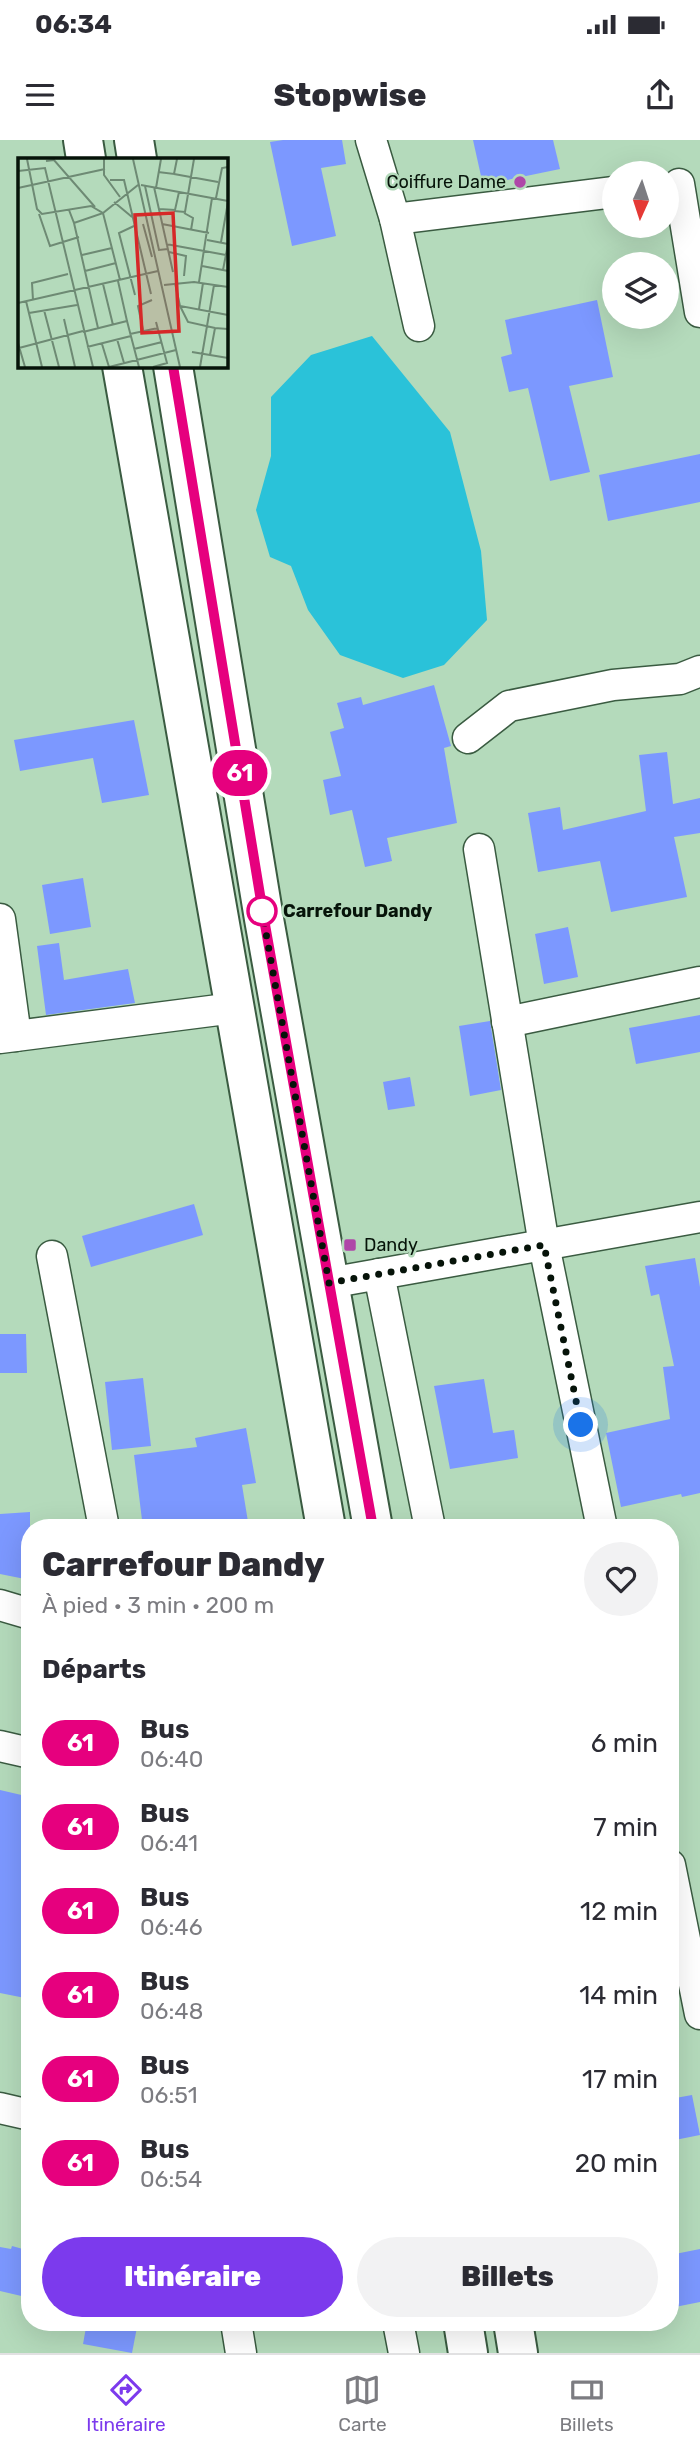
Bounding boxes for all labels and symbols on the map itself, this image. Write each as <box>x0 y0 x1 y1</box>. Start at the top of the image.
inset map <box>18 158 228 368</box>
north arrow <box>602 161 679 238</box>
place label: Coiffure Dame <box>386 171 506 193</box>
marker: Coiffure Dame <box>512 174 528 190</box>
line badge: 61 <box>208 750 272 796</box>
marker: Carrefour Dandy <box>247 896 277 926</box>
place label: Carrefour Dandy <box>283 900 433 922</box>
place label: Dandy <box>364 1234 418 1256</box>
marker: Dandy <box>342 1237 358 1253</box>
your location <box>563 1407 598 1442</box>

